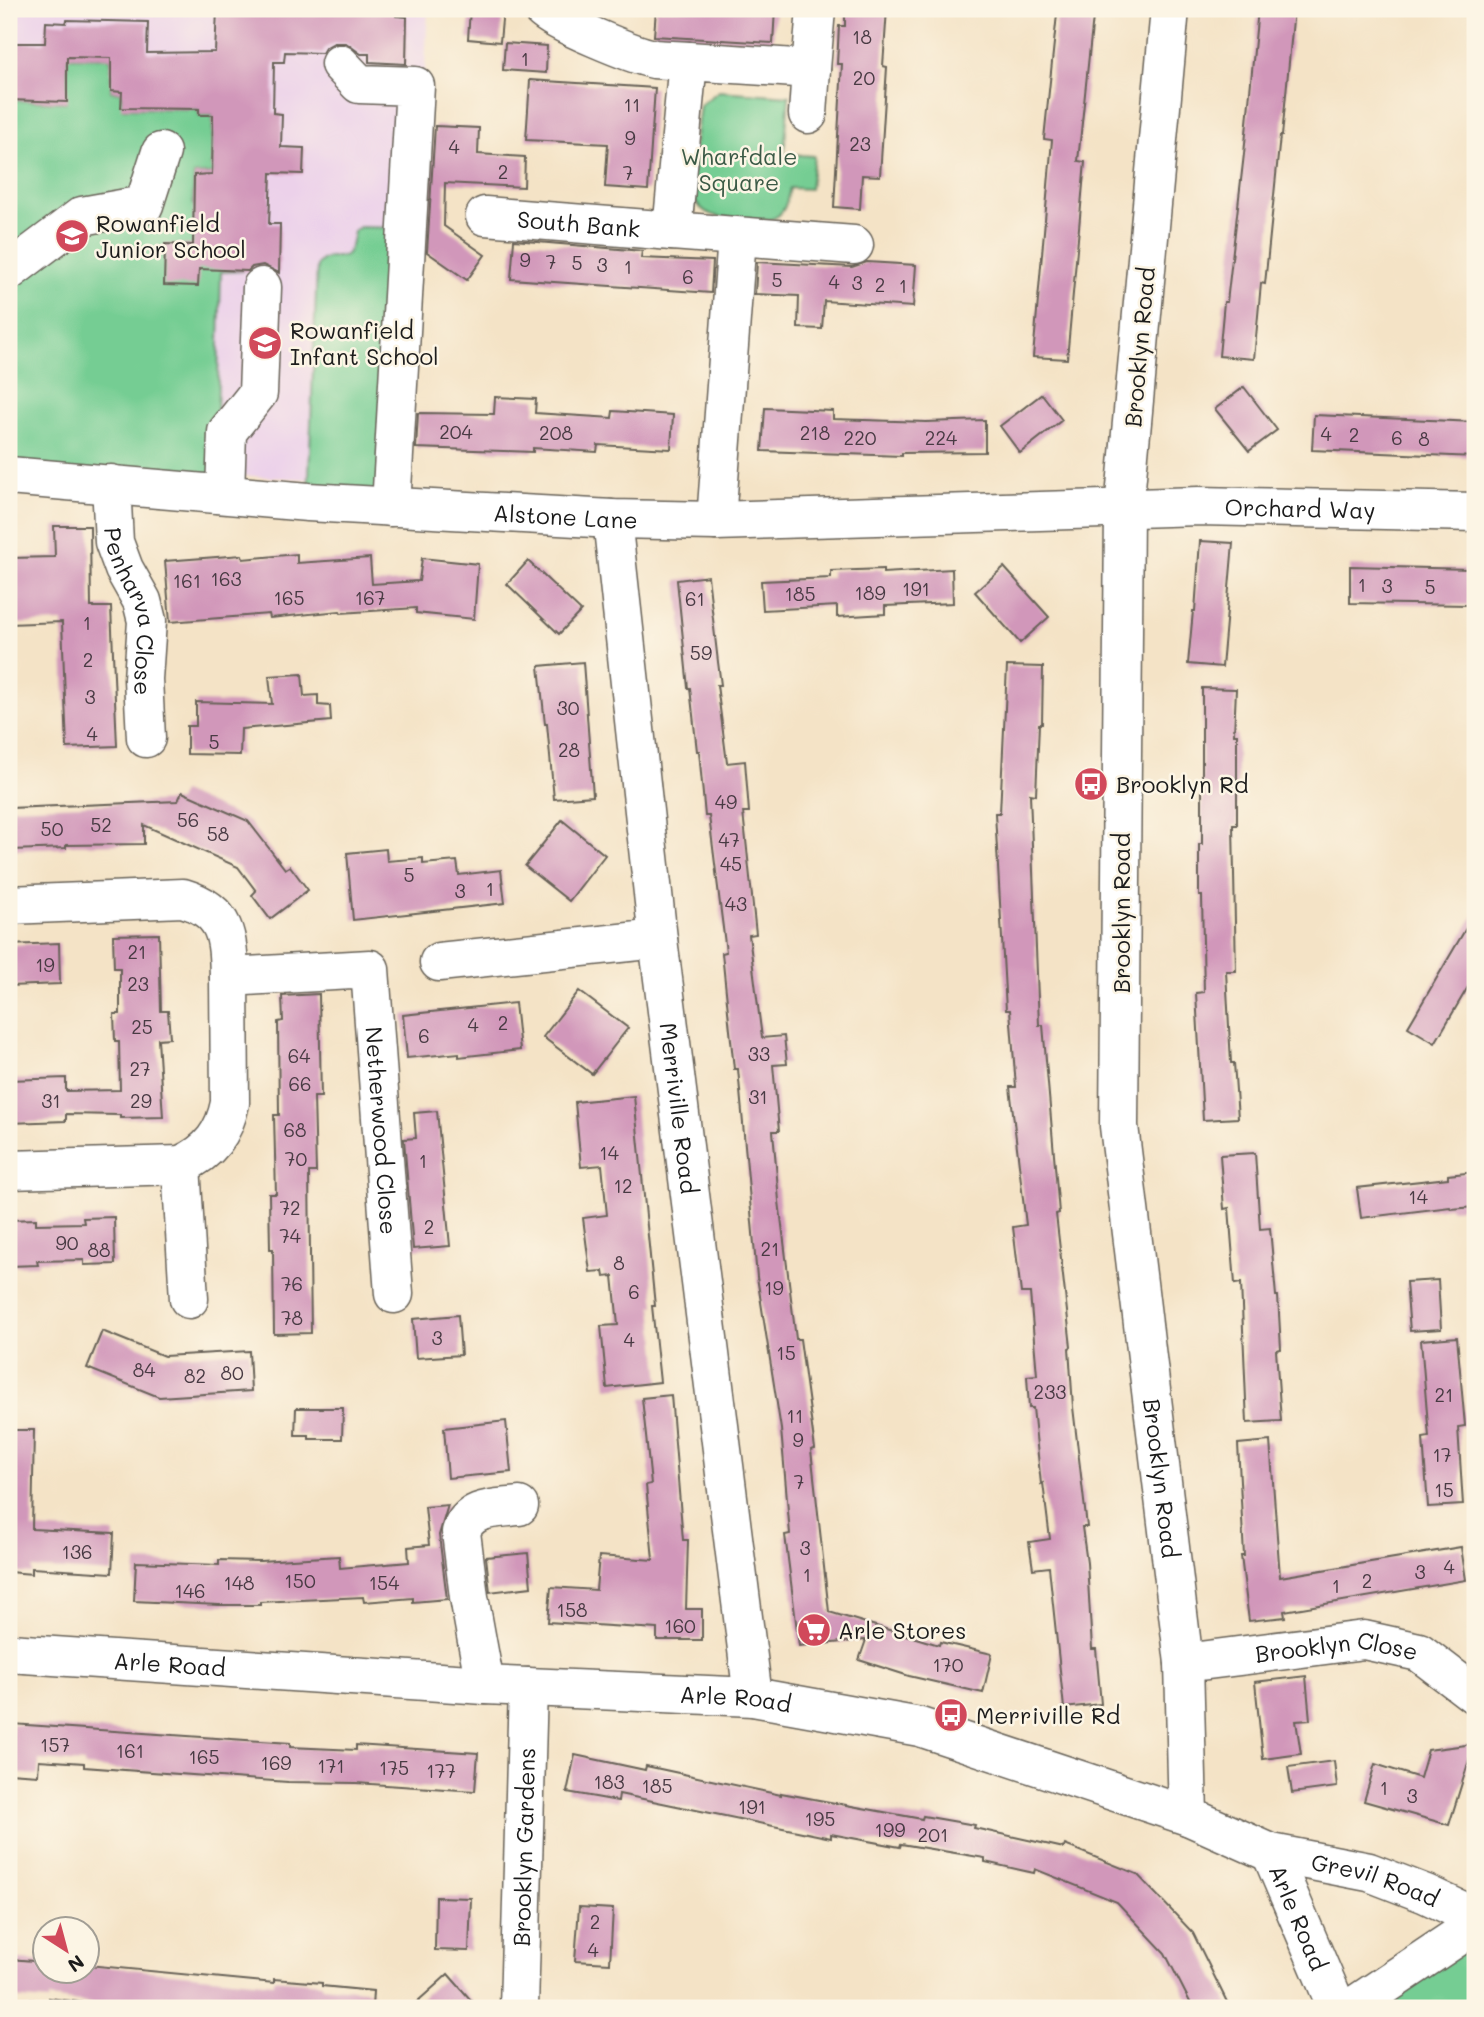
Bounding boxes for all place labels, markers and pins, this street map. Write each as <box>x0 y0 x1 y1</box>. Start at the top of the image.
place label: Rowanfield Junior School <box>96 208 246 264</box>
school or university icon: Rowanfield Junior School <box>53 217 91 255</box>
place label: Rowanfield Infant School <box>290 315 439 371</box>
school or university icon: Rowanfield Infant School <box>246 324 284 362</box>
bus stop icon: Brooklyn Rd <box>1072 765 1110 803</box>
place label: Brooklyn Rd <box>1116 769 1249 799</box>
supermarket icon: Arle Stores <box>795 1611 833 1649</box>
place label: Arle Stores <box>838 1615 967 1645</box>
bus stop icon: Merriville Rd <box>932 1696 970 1734</box>
place label: Merriville Rd <box>976 1700 1120 1730</box>

